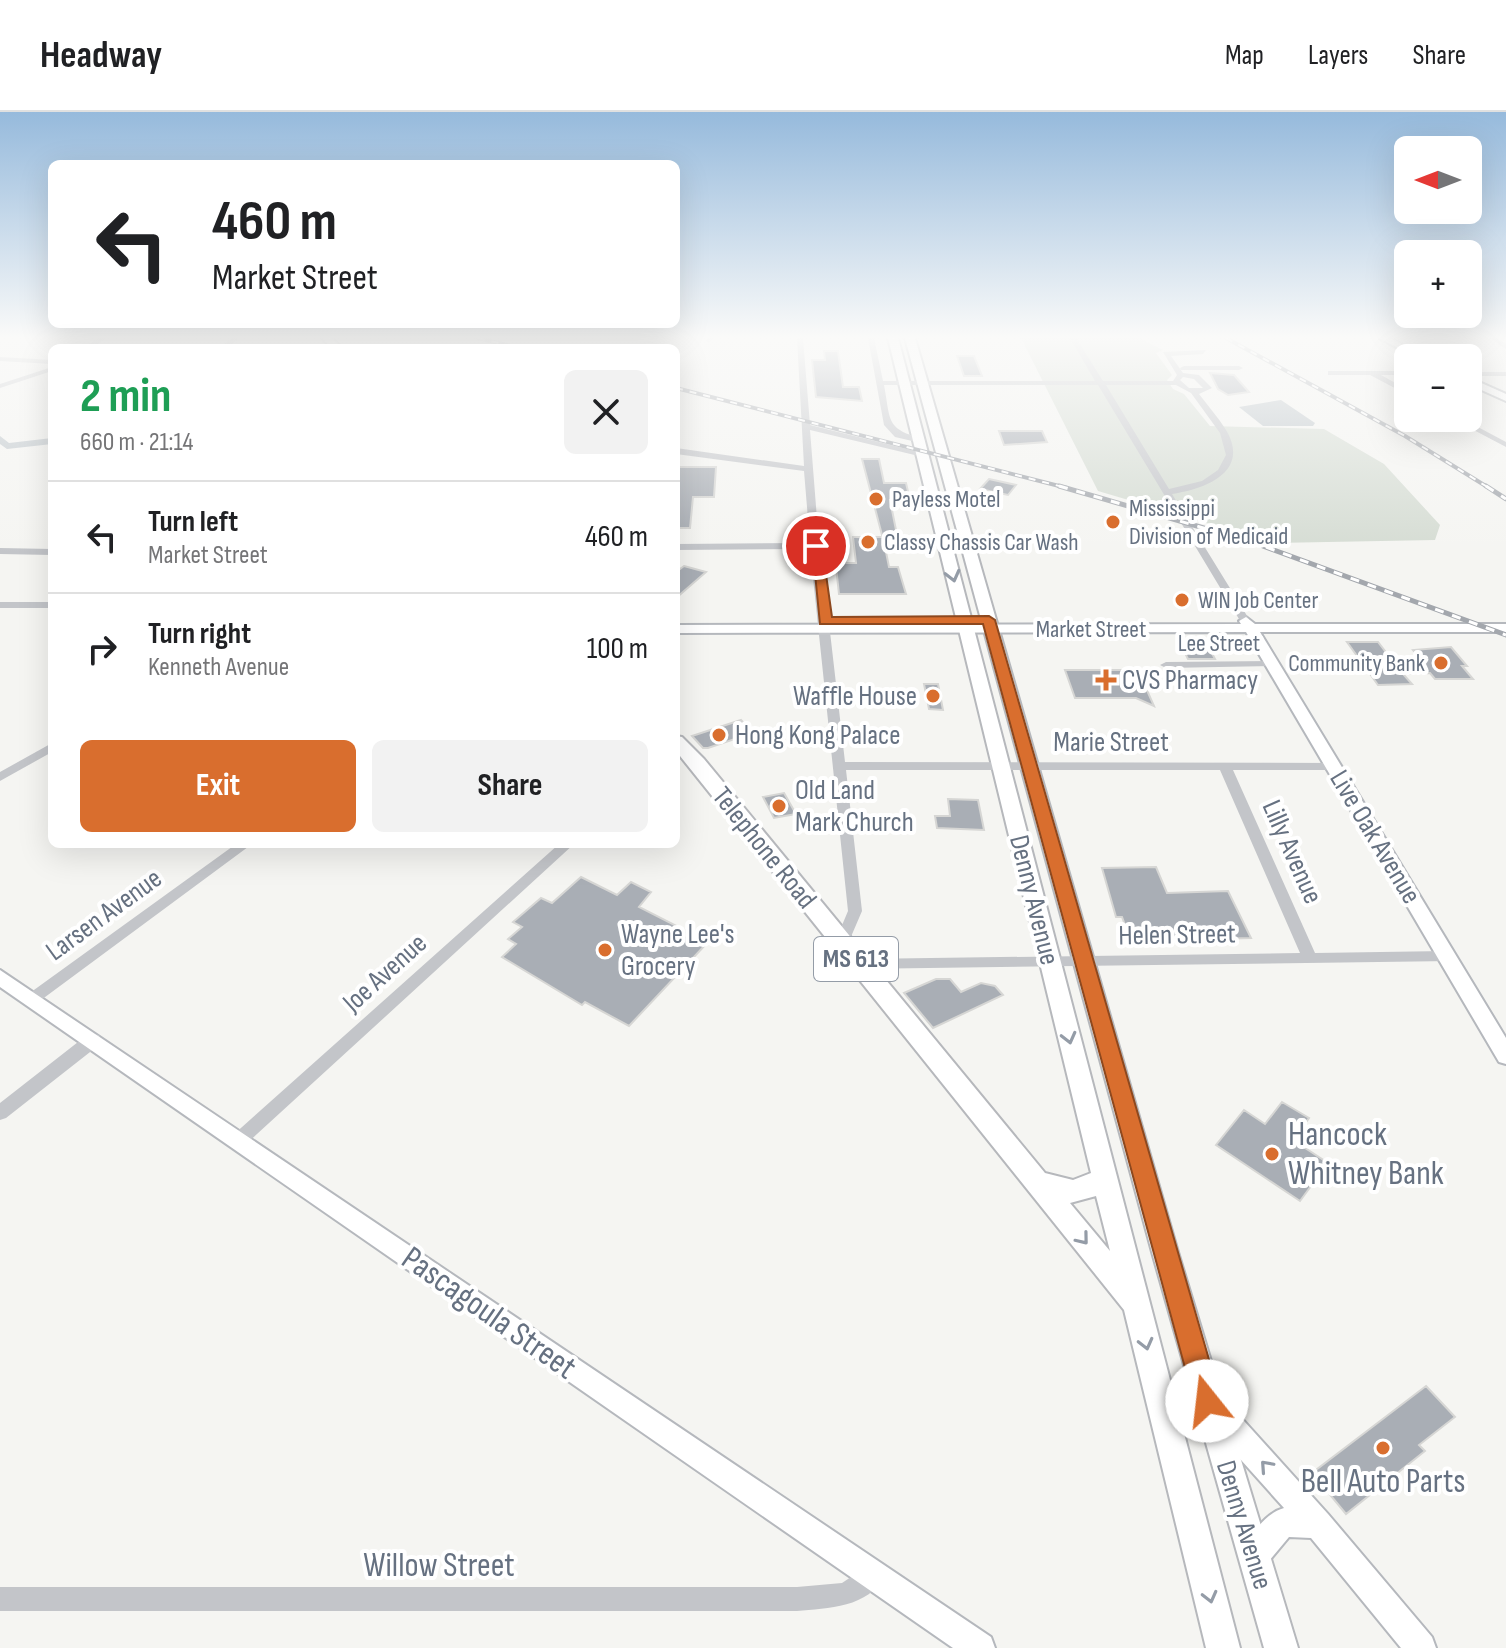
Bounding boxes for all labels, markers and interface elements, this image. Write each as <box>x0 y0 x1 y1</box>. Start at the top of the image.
text: Headway <box>40 33 162 78</box>
text: Map <box>1225 39 1264 72</box>
text: Layers <box>1308 39 1368 72</box>
text: Share <box>1412 39 1466 72</box>
north arrow <box>1394 136 1482 224</box>
map controls <box>1394 136 1482 432</box>
text: 460 m <box>212 189 337 256</box>
icon: left <box>80 192 184 296</box>
button: + <box>1394 240 1482 328</box>
text: Market Street <box>212 257 378 300</box>
button: − <box>1394 344 1482 432</box>
text: 2 min <box>80 368 171 425</box>
button: close <box>564 370 648 454</box>
text: 660 m · 21:14 <box>80 427 193 458</box>
place label: Payless Motel <box>892 485 1001 514</box>
marker: Payless Motel <box>867 490 885 508</box>
place label: Mississippi Division of Medicaid <box>1129 494 1288 551</box>
text: Turn left <box>148 504 238 540</box>
pin <box>782 512 850 580</box>
marker: Mississippi Division of Medicaid <box>1104 513 1122 531</box>
icon: left <box>80 515 124 559</box>
text: 460 m <box>585 519 648 555</box>
icon: arrive <box>794 524 838 568</box>
place label: Classy Chassis Car Wash <box>884 528 1079 557</box>
marker: Classy Chassis Car Wash <box>859 533 877 551</box>
text: Market Street <box>148 540 268 571</box>
one-way arrow <box>944 569 961 583</box>
place label: WIN Job Center <box>1198 586 1318 615</box>
marker: WIN Job Center <box>1173 591 1191 609</box>
street label: Market Street <box>1036 615 1146 644</box>
text: Turn right <box>148 616 251 652</box>
icon: right <box>80 627 124 671</box>
street label: Lee Street <box>1178 629 1260 658</box>
text: 100 m <box>587 631 648 667</box>
place label: Community Bank <box>1288 649 1425 678</box>
text: Kenneth Avenue <box>148 652 289 683</box>
marker: Community Bank <box>1432 654 1450 672</box>
place label: CVS Pharmacy <box>1122 664 1258 697</box>
marker: CVS Pharmacy <box>1097 671 1115 689</box>
place label: Waffle House <box>793 680 917 713</box>
marker: Waffle House <box>924 687 942 705</box>
place label: Hong Kong Palace <box>735 719 900 752</box>
marker: Hong Kong Palace <box>710 726 728 744</box>
street label: Marie Street <box>1053 726 1169 759</box>
button: Exit <box>80 740 356 832</box>
button: Share <box>372 740 648 832</box>
street label: Live Oak Avenue <box>1322 764 1428 910</box>
place label: Old Land Mark Church <box>795 774 914 839</box>
street label: Telephone Road <box>705 781 823 915</box>
street label: Lilly Avenue <box>1255 795 1329 909</box>
marker: Old Land Mark Church <box>770 797 788 815</box>
street label: Denny Avenue <box>1002 832 1066 968</box>
street label: Larsen Avenue <box>40 862 168 968</box>
street label: Helen Street <box>1118 917 1236 953</box>
place label: Wayne Lee's Grocery <box>621 918 735 983</box>
street label: Joe Avenue <box>335 927 434 1020</box>
road number: MS 613 <box>814 937 898 981</box>
marker: Wayne Lee's Grocery <box>596 941 614 959</box>
one-way arrow <box>1060 1031 1077 1044</box>
place label: Hancock Whitney Bank <box>1288 1114 1444 1194</box>
marker: Hancock Whitney Bank <box>1263 1145 1281 1163</box>
one-way arrow <box>1073 1230 1088 1244</box>
street label: Pascagoula Street <box>394 1238 584 1388</box>
one-way arrow <box>1137 1337 1154 1351</box>
position arrow <box>1165 1359 1249 1443</box>
marker: Bell Auto Parts <box>1374 1439 1392 1457</box>
street label: Denny Avenue <box>1209 1457 1279 1593</box>
one-way arrow <box>1261 1461 1276 1476</box>
place label: Bell Auto Parts <box>1301 1461 1465 1502</box>
street label: Willow Street <box>363 1545 515 1586</box>
one-way arrow <box>1200 1589 1217 1603</box>

